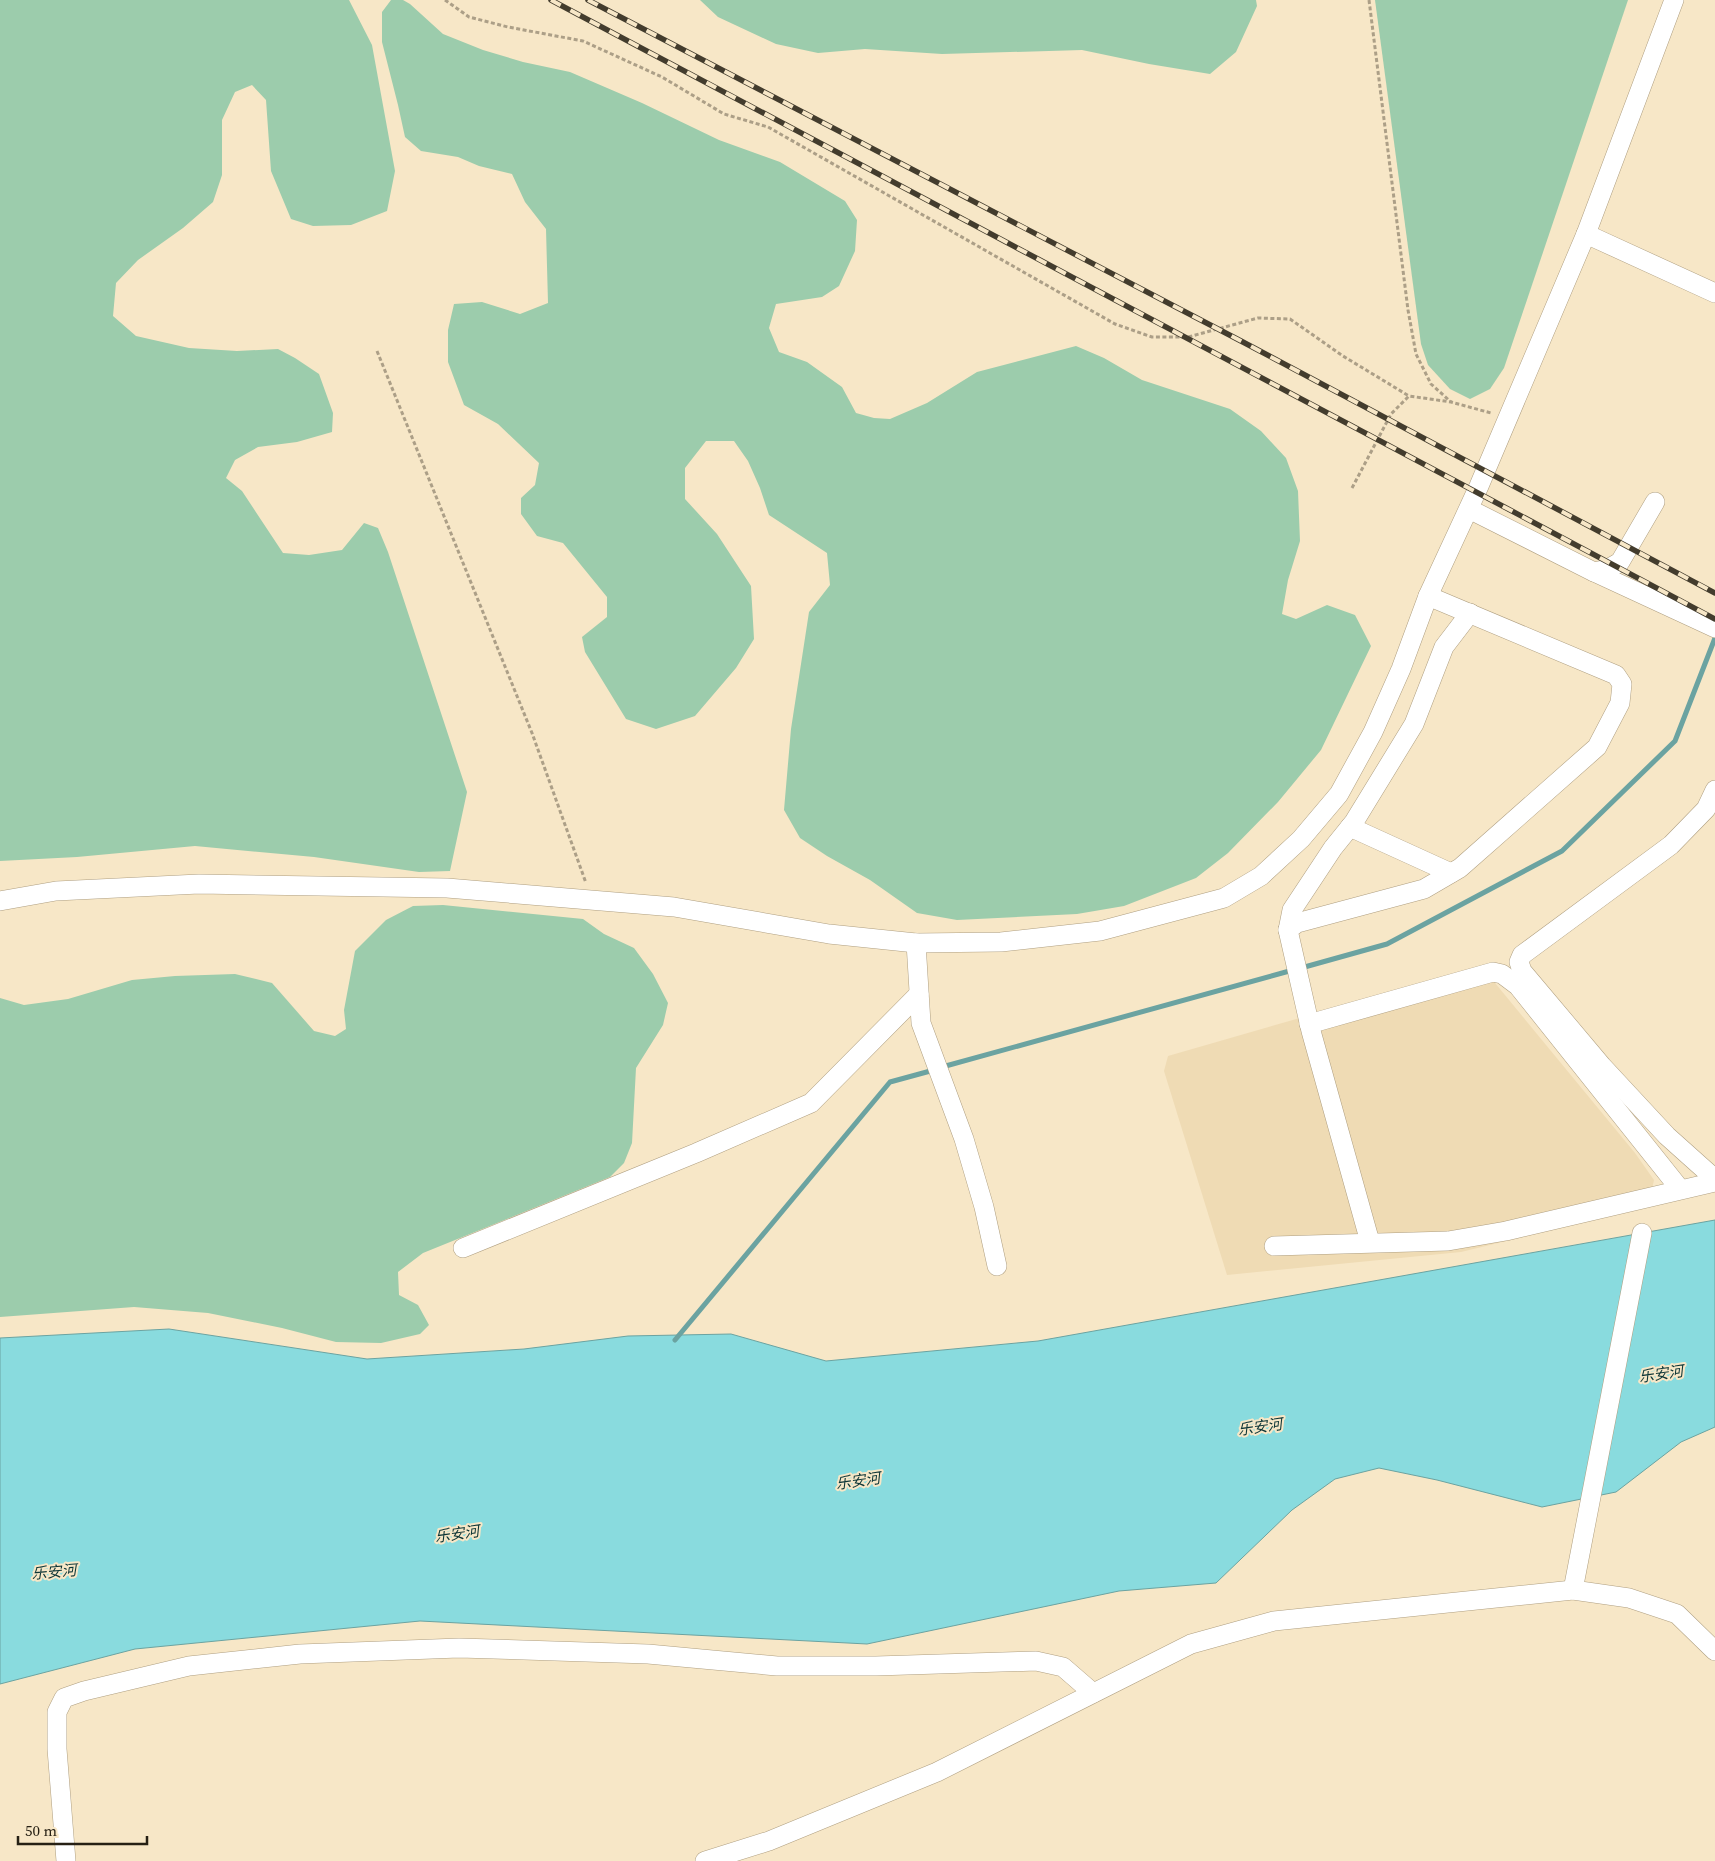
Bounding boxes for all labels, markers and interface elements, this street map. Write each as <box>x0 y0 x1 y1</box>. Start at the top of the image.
water label: 乐安河 <box>1637 1360 1688 1387</box>
water label: 乐安河 <box>1236 1413 1287 1440</box>
water label: 乐安河 <box>834 1467 885 1494</box>
water label: 乐安河 <box>433 1520 484 1547</box>
water label: 乐安河 <box>31 1559 80 1584</box>
scale bar <box>18 1814 146 1846</box>
text: 50 m <box>25 1820 57 1841</box>

